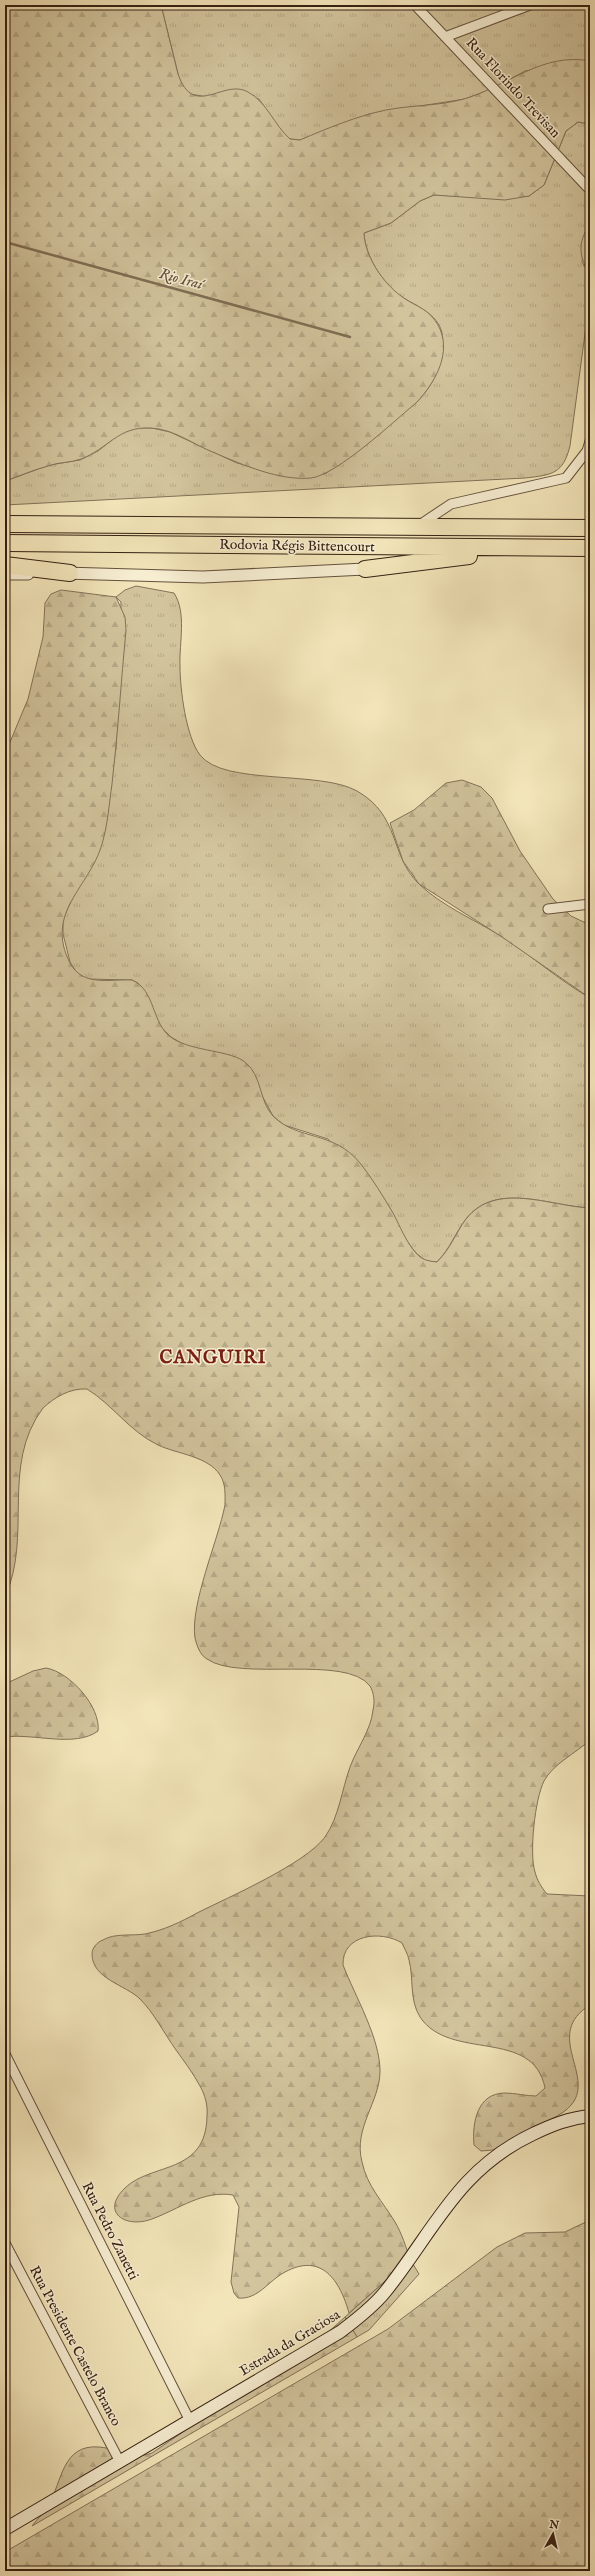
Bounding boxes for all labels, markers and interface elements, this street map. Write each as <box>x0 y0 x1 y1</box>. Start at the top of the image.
street label: Rua Florindo Trevisan <box>462 34 564 142</box>
water label: Rio Iraí <box>157 264 207 295</box>
street label: Rodovia Régis Bittencourt <box>219 536 375 556</box>
district label: CANGUIRI <box>160 1347 266 1370</box>
street label: Rua Pedro Zanetti <box>78 2179 143 2283</box>
street label: Rua Presidente Castelo Branco <box>25 2263 125 2430</box>
street label: Estrada da Graciosa <box>236 2305 344 2380</box>
north arrow <box>533 2514 573 2554</box>
text: N <box>548 2517 560 2533</box>

